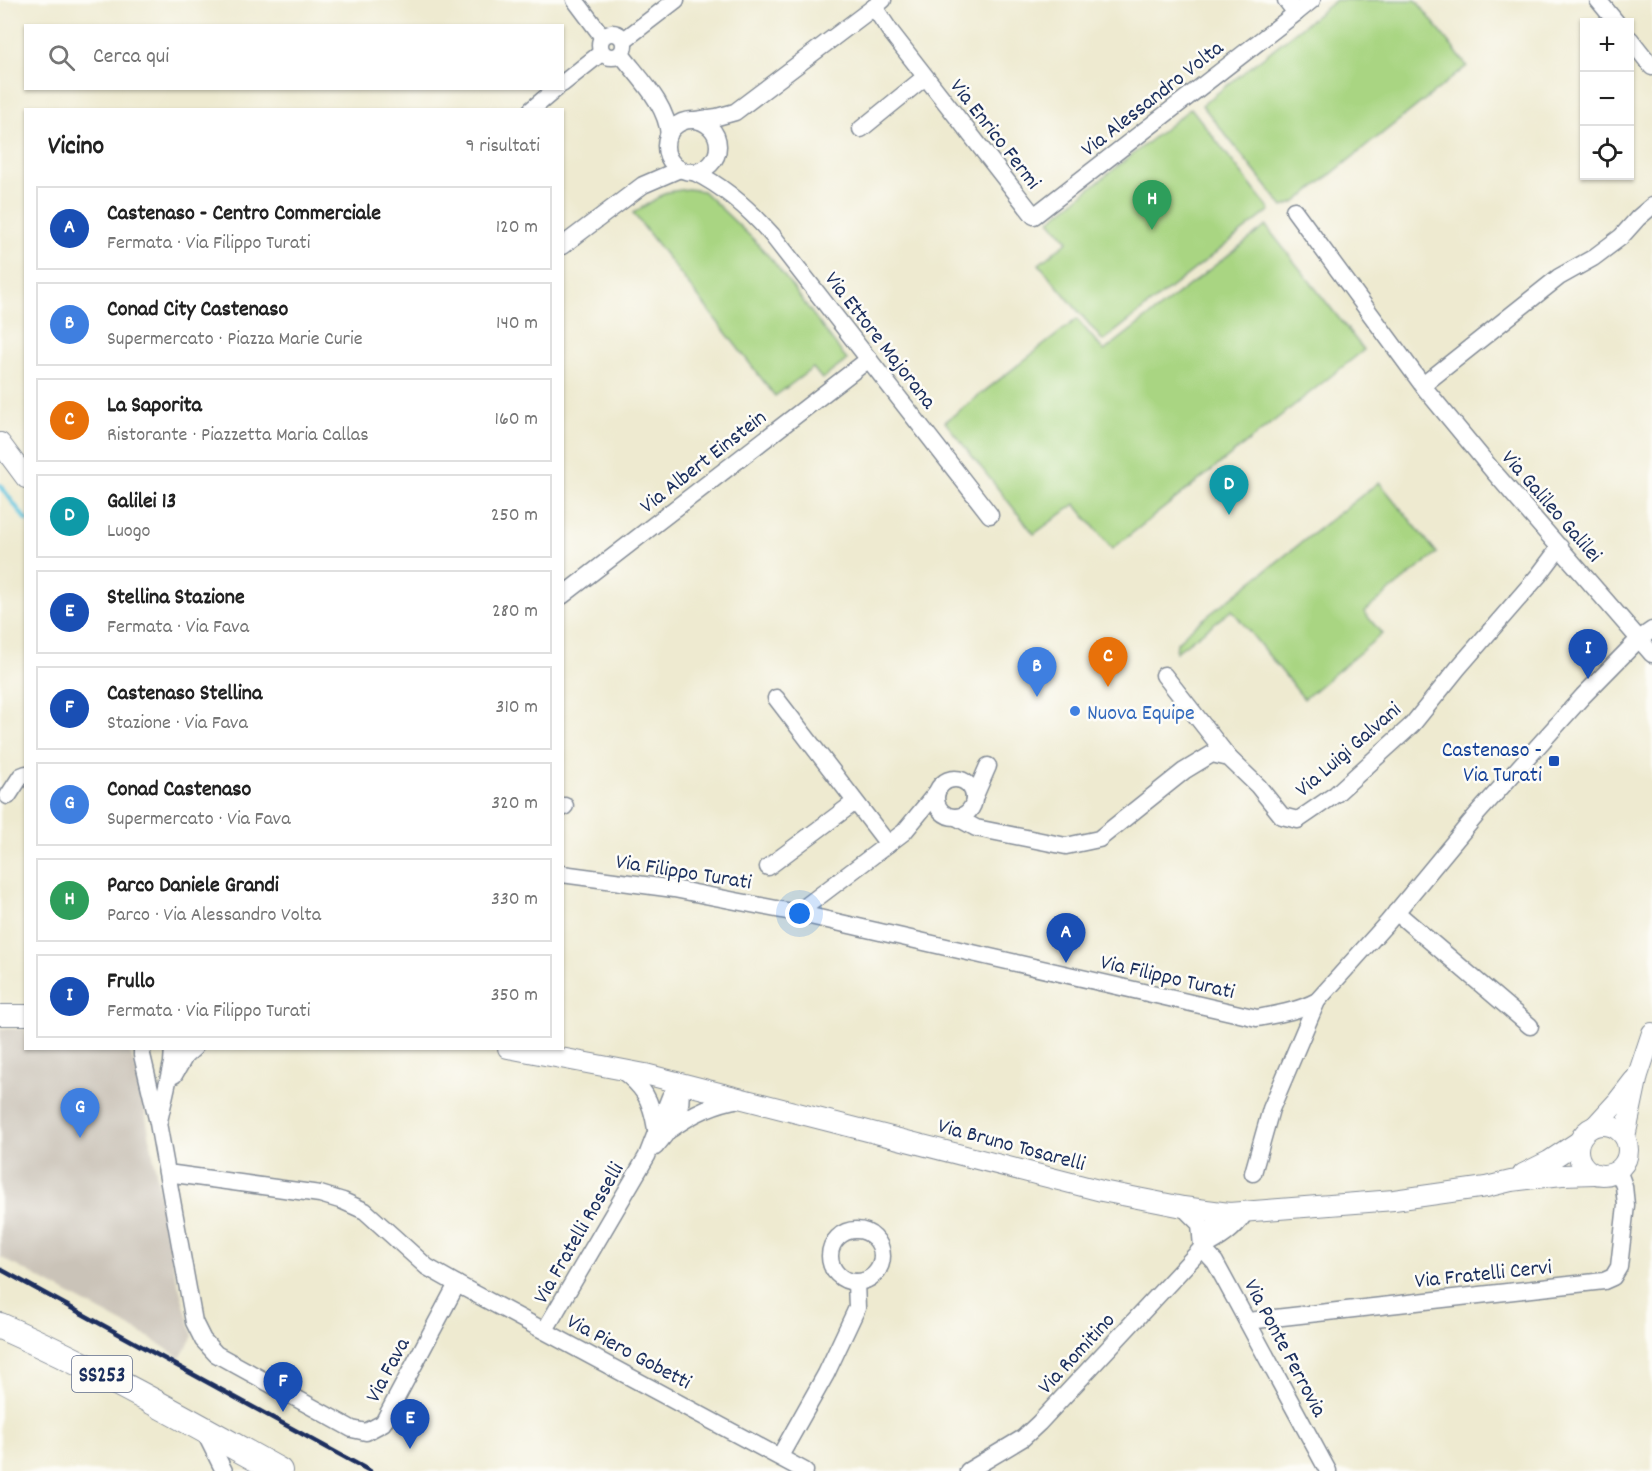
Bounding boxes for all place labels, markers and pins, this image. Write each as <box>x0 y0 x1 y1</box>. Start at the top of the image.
pin: H <box>1132 180 1172 230</box>
pin: D <box>1210 466 1248 515</box>
pin: I <box>1568 630 1608 679</box>
pin: C <box>1088 638 1128 687</box>
pin: B <box>1018 648 1056 697</box>
place label: Nuova Equipe <box>1087 699 1195 730</box>
marker: Nuova Equipe <box>1068 704 1082 718</box>
place label: Castenaso - Via Turati <box>1442 736 1542 792</box>
marker: Castenaso - Via Turati <box>1547 754 1561 768</box>
pin: A <box>1046 914 1086 963</box>
pin: G <box>60 1088 100 1138</box>
pin: F <box>264 1362 302 1412</box>
pin: E <box>390 1400 430 1449</box>

